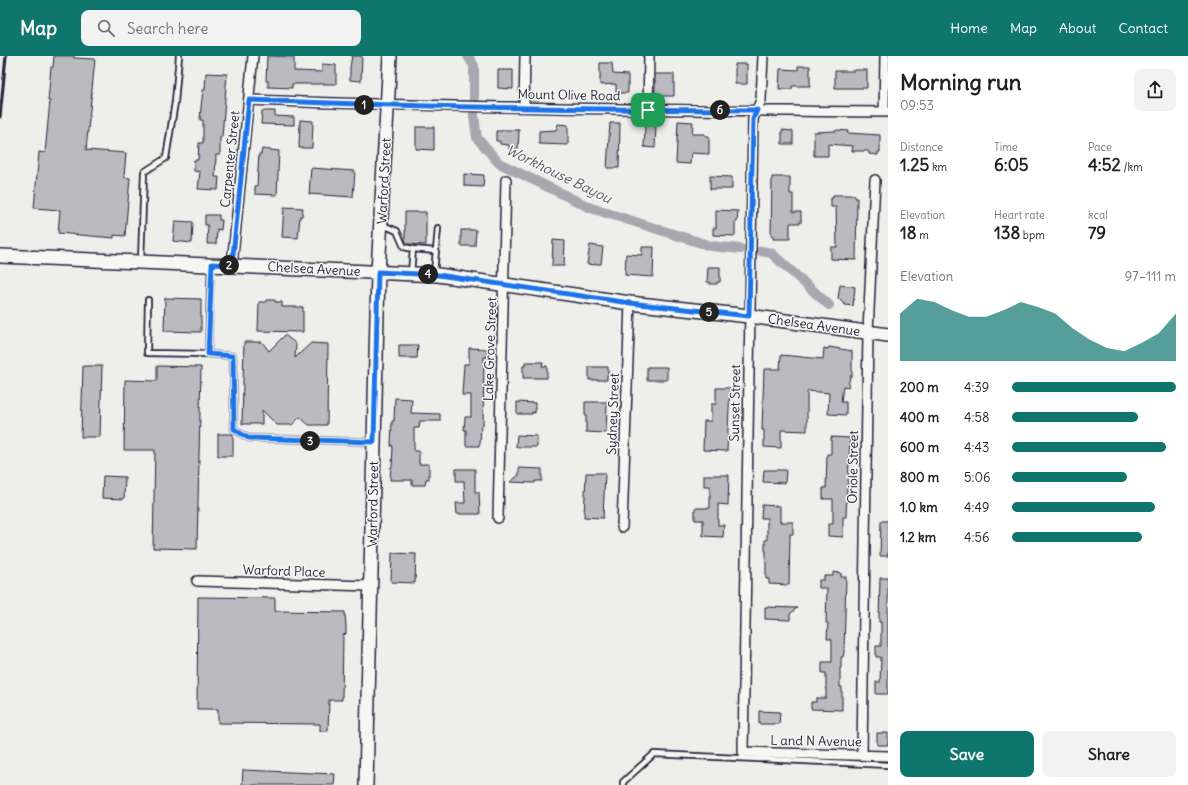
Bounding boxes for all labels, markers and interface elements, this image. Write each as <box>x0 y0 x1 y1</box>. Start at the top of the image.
search box <box>81 10 361 46</box>
text: Map <box>20 16 57 40</box>
icon: search <box>95 17 117 39</box>
text: Search here <box>127 19 208 38</box>
text: Home <box>950 19 988 37</box>
text: Map <box>1010 19 1037 37</box>
text: About <box>1059 19 1097 37</box>
text: Contact <box>1119 19 1168 37</box>
text: Morning run <box>900 68 1022 96</box>
button: share <box>1134 69 1176 111</box>
street label: Mount Olive Road <box>517 86 621 104</box>
pin <box>631 93 665 127</box>
pin: 1 <box>354 95 374 115</box>
text: 09:53 <box>900 97 934 114</box>
text: 1 <box>362 98 366 112</box>
icon: arrive <box>637 99 659 121</box>
pin: 6 <box>710 100 730 120</box>
text: 6 <box>717 103 723 117</box>
street label: Carpenter Street <box>216 109 244 208</box>
street label: Warford Street <box>373 137 395 224</box>
text: Distance <box>900 140 943 154</box>
text: Time <box>994 140 1018 154</box>
text: Pace <box>1088 140 1112 154</box>
water label: Workhouse Bayou <box>503 141 616 208</box>
text: 1.25 <box>900 154 929 176</box>
text: 6:05 <box>994 154 1029 176</box>
text: 4:52 <box>1088 154 1121 176</box>
text: km <box>929 160 947 174</box>
text: /km <box>1121 160 1143 174</box>
text: Elevation <box>900 208 945 222</box>
text: Heart rate <box>994 208 1045 222</box>
text: kcal <box>1088 208 1108 222</box>
text: 18 <box>900 222 917 244</box>
text: 138 <box>994 222 1020 244</box>
text: 79 <box>1088 222 1106 244</box>
text: m <box>917 228 929 242</box>
text: bpm <box>1020 228 1045 242</box>
pin: 2 <box>219 255 239 275</box>
text: 2 <box>226 258 232 272</box>
street label: Chelsea Avenue <box>267 258 361 280</box>
pin: 4 <box>418 264 438 284</box>
text: 4 <box>425 267 431 281</box>
text: Elevation <box>900 268 953 285</box>
text: 97–111 m <box>1125 268 1176 285</box>
street label: Lake Grove Street <box>480 296 500 401</box>
pin: 5 <box>699 302 719 322</box>
text: 5 <box>706 305 712 319</box>
street label: Chelsea Avenue <box>767 310 861 340</box>
street label: Sunset Street <box>726 364 744 442</box>
street label: Sydney Street <box>603 372 623 455</box>
text: 200 m <box>900 379 939 396</box>
text: 4:39 <box>964 379 989 396</box>
text: 400 m <box>900 409 939 426</box>
text: 4:58 <box>964 409 989 426</box>
street label: Oriole Street <box>844 430 862 504</box>
pin: 3 <box>300 431 320 451</box>
text: 3 <box>307 434 313 448</box>
text: 600 m <box>900 439 939 456</box>
text: 4:43 <box>964 439 989 456</box>
street label: Warford Street <box>364 460 382 547</box>
text: 800 m <box>900 469 939 486</box>
text: 5:06 <box>964 469 990 486</box>
text: 1.0 km <box>900 499 938 516</box>
text: 4:49 <box>964 499 989 516</box>
text: 1.2 km <box>900 529 936 546</box>
text: 4:56 <box>964 529 989 546</box>
street label: Warford Place <box>242 561 326 581</box>
button: Save <box>900 731 1034 777</box>
button: Share <box>1042 731 1176 777</box>
street label: L and N Avenue <box>770 732 862 750</box>

